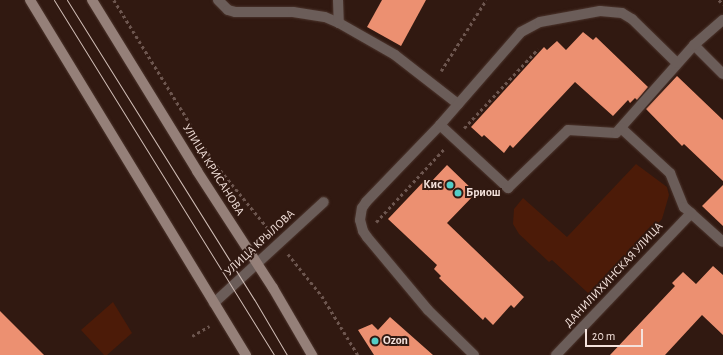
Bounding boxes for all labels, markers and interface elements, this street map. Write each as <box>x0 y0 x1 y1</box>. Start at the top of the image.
street label: УЛИЦА КРИСАНОВА <box>179 122 247 218</box>
place label: Кис <box>423 178 442 192</box>
marker: Кис <box>445 180 455 190</box>
place label: Бриош <box>466 186 501 200</box>
marker: Бриош <box>453 188 463 198</box>
street label: УЛИЦА КРЫЛОВА <box>222 207 298 279</box>
street label: ДАНИЛИХИНСКАЯ УЛИЦА <box>562 220 666 330</box>
scale bar <box>587 321 645 347</box>
text: 20 m <box>592 330 615 342</box>
place label: Ozon <box>383 334 408 348</box>
marker: Ozon <box>370 336 380 346</box>

